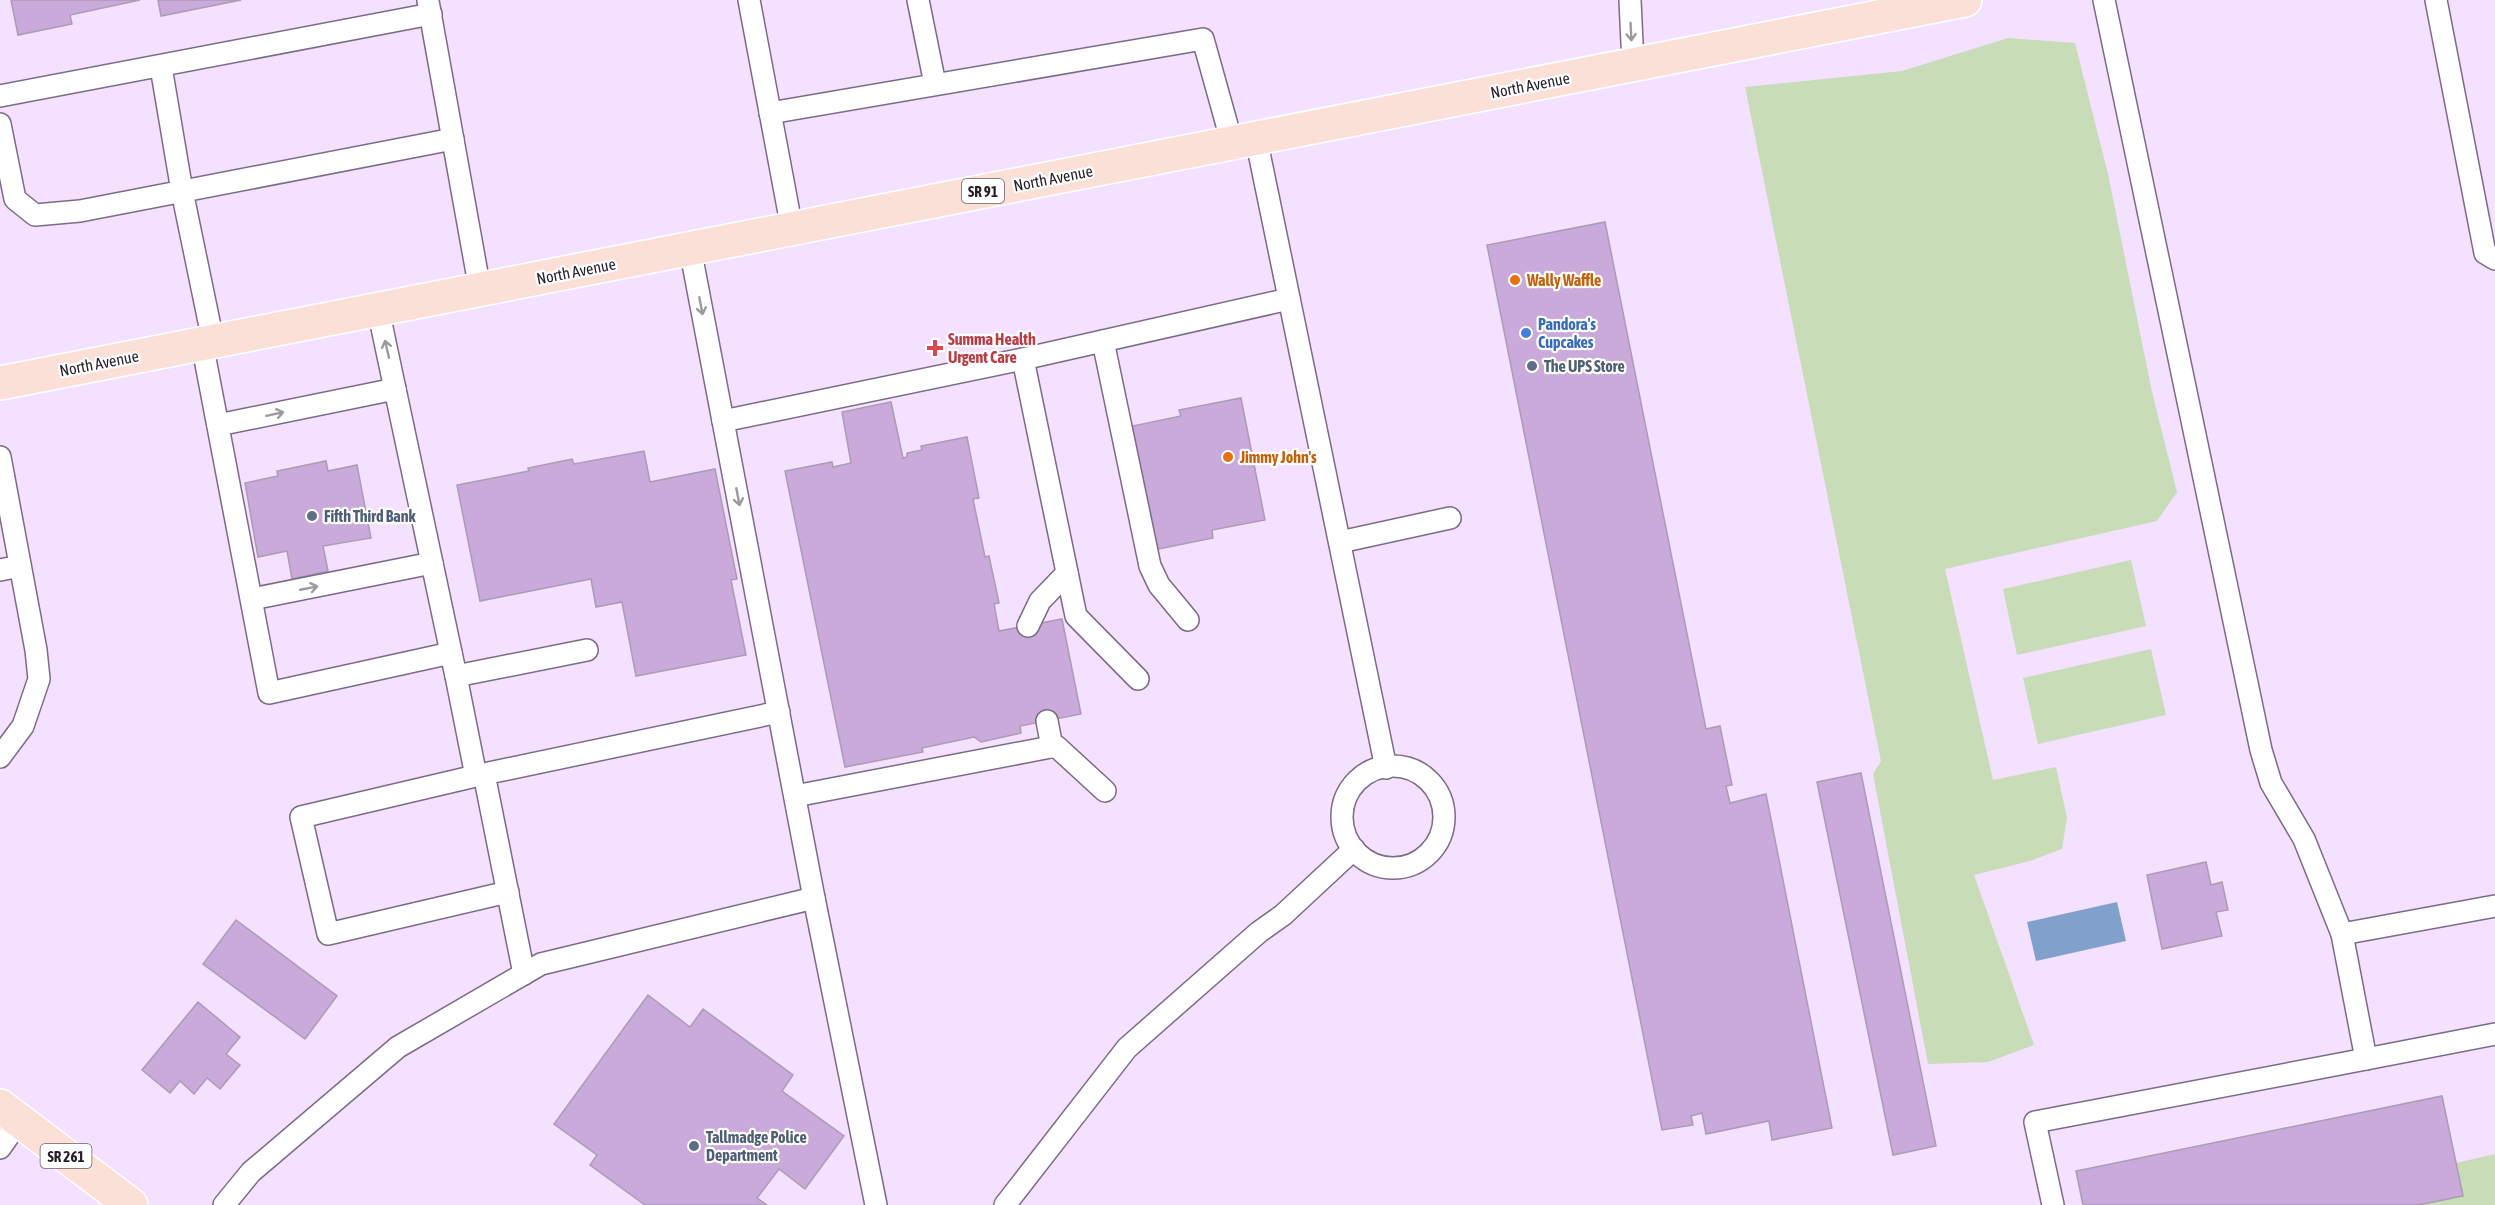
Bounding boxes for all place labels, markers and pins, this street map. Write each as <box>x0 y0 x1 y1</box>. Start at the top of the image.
place label: Wally Waffle <box>1526 271 1601 289</box>
marker: Wally Waffle <box>1508 273 1522 287</box>
place label: Pandora's Cupcakes <box>1538 315 1596 351</box>
marker: Pandora's Cupcakes <box>1519 326 1533 340</box>
place label: Summa Health Urgent Care <box>948 330 1036 366</box>
marker: Summa Health Urgent Care <box>926 339 944 357</box>
place label: The UPS Store <box>1544 357 1625 375</box>
marker: The UPS Store <box>1525 359 1539 373</box>
place label: Jimmy John's <box>1239 448 1317 466</box>
marker: Jimmy John's <box>1221 450 1235 464</box>
place label: Fifth Third Bank <box>324 507 417 525</box>
marker: Fifth Third Bank <box>305 509 319 523</box>
place label: Tallmadge Police Department <box>706 1128 807 1164</box>
marker: Tallmadge Police Department <box>687 1139 701 1153</box>

